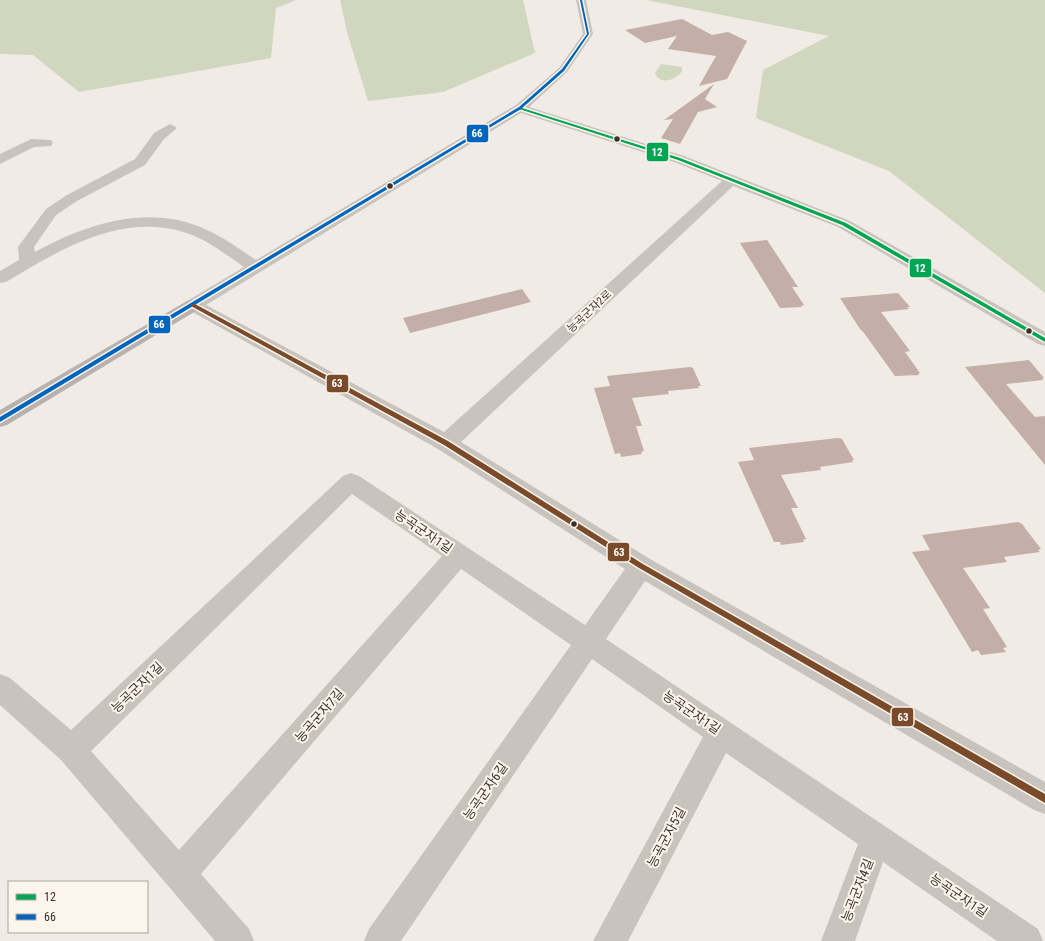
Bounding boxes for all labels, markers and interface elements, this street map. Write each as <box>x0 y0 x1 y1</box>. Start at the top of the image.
line badge: 66 <box>466 124 489 143</box>
text: 66 <box>471 127 483 140</box>
unlabelled marker <box>612 134 622 144</box>
line badge: 12 <box>646 142 669 162</box>
text: 12 <box>651 146 663 159</box>
unlabelled marker <box>385 181 395 191</box>
line badge: 12 <box>909 258 932 278</box>
text: 12 <box>914 262 926 275</box>
street label: 능곡군자2로 <box>564 288 614 335</box>
line badge: 66 <box>148 315 171 334</box>
text: 66 <box>153 318 165 331</box>
unlabelled marker <box>1024 326 1034 336</box>
line badge: 63 <box>326 374 349 393</box>
text: 63 <box>331 377 343 390</box>
street label: 능곡군자1길 <box>392 507 455 556</box>
unlabelled marker <box>569 519 579 529</box>
line badge: 63 <box>607 542 630 562</box>
text: 63 <box>613 546 625 559</box>
street label: 능곡군자1길 <box>108 659 166 716</box>
street label: 능곡군자7길 <box>292 685 347 745</box>
street label: 능곡군자1길 <box>660 688 723 737</box>
line badge: 63 <box>891 707 914 727</box>
text: 63 <box>897 711 909 724</box>
street label: 능곡군자6길 <box>460 760 511 823</box>
street label: 능곡군자5길 <box>644 804 689 870</box>
street label: 능곡군자4길 <box>839 857 876 924</box>
street label: 능곡군자1길 <box>927 871 990 920</box>
legend <box>8 881 148 933</box>
text: 12 <box>44 890 56 904</box>
text: 66 <box>44 910 56 924</box>

